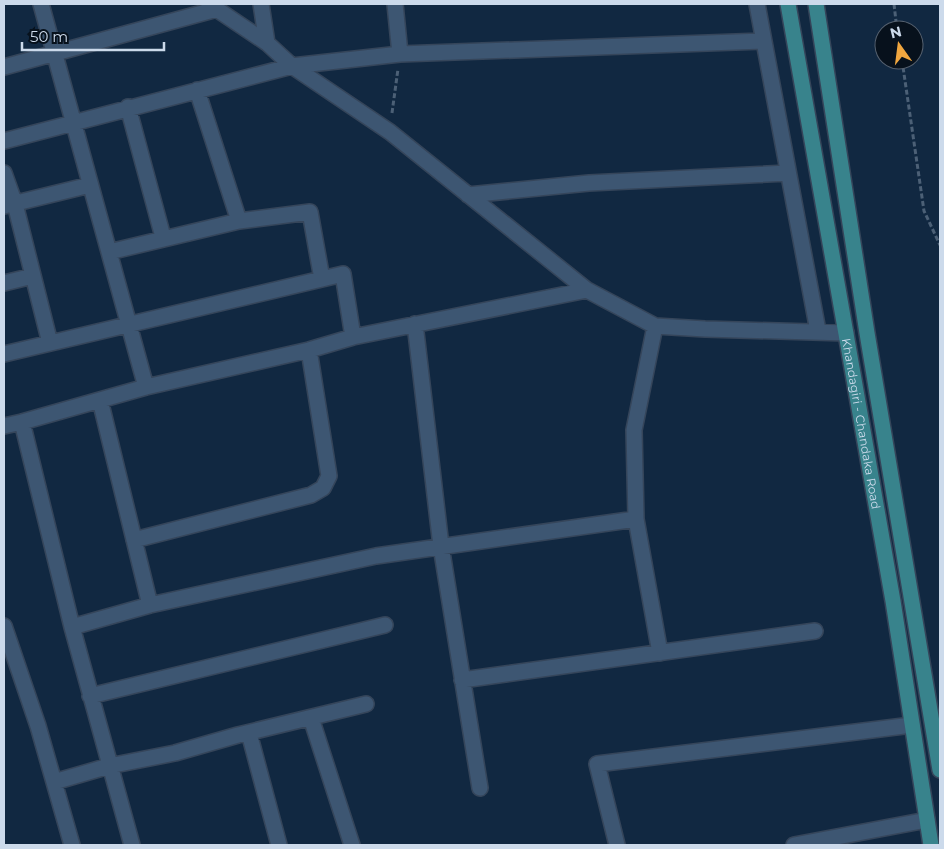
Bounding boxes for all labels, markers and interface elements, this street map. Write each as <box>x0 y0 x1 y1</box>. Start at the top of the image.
scale bar <box>22 20 165 52</box>
north arrow <box>874 20 924 70</box>
text: N <box>888 22 904 42</box>
text: 50 m <box>30 27 68 46</box>
street label: Khandagiri - Chandaka Road <box>839 337 884 510</box>

